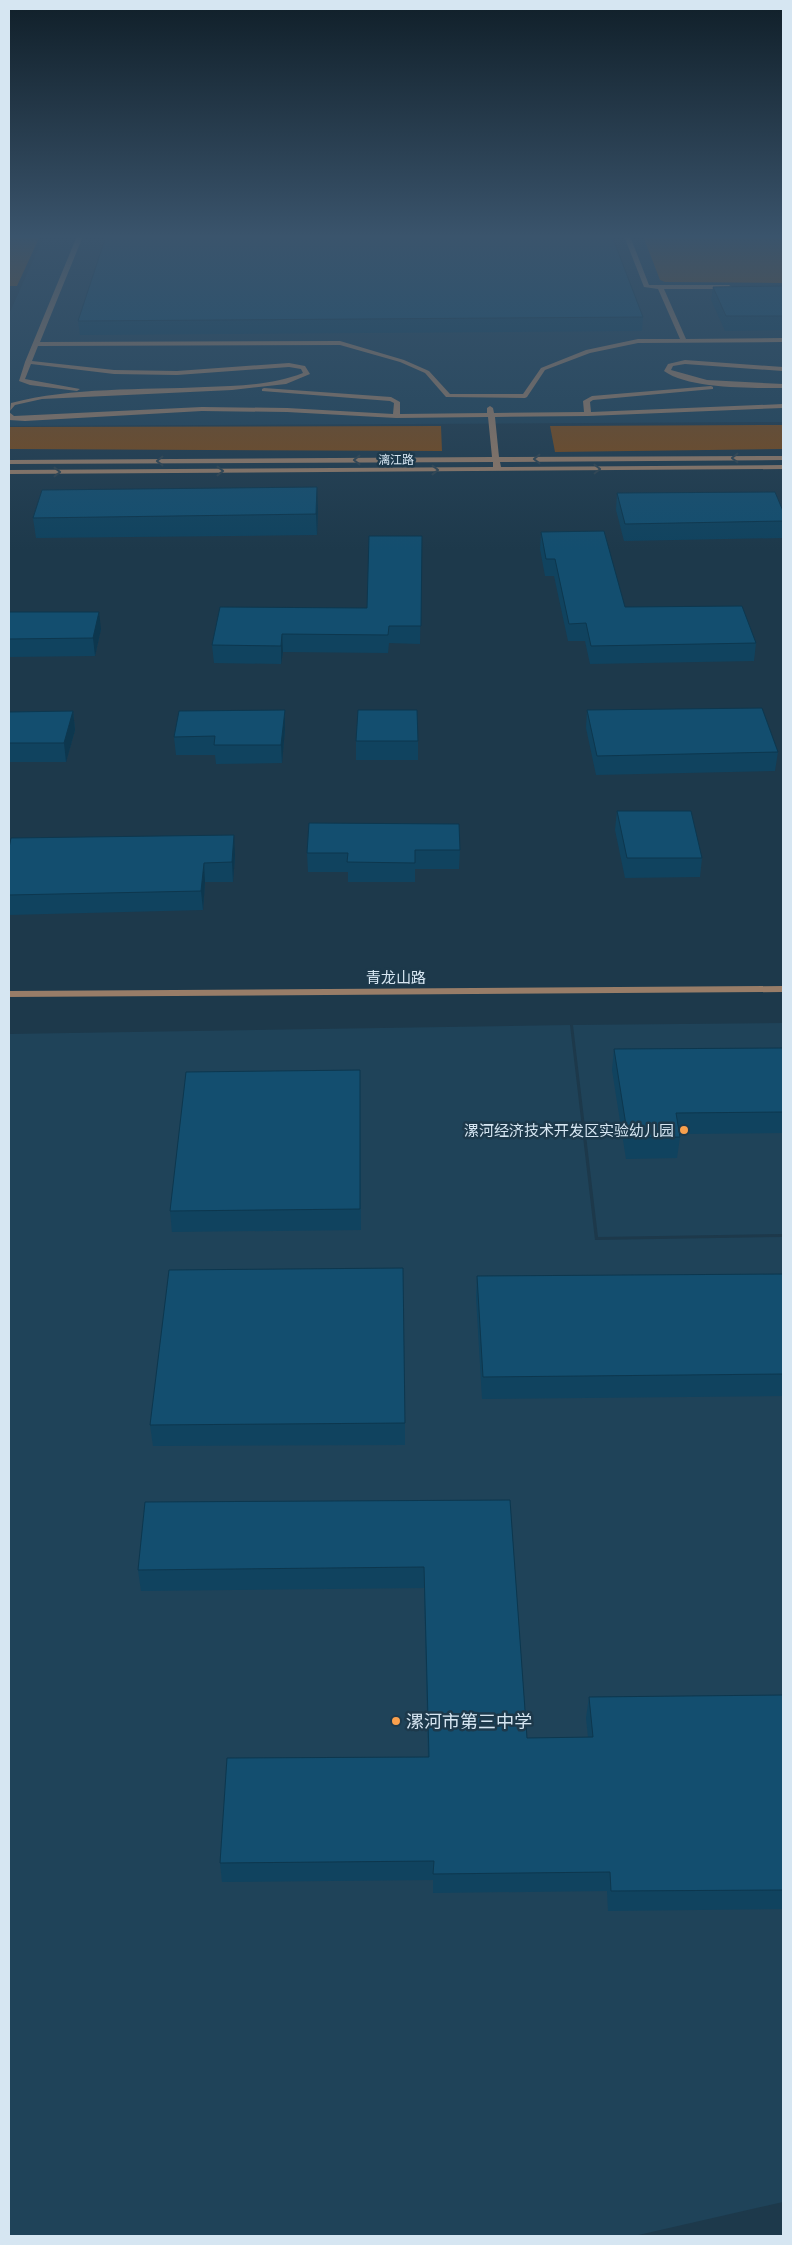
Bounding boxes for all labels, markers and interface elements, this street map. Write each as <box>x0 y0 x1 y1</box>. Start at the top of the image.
street label: 漓江路 <box>378 450 414 469</box>
one-way arrow <box>730 453 738 463</box>
one-way arrow <box>533 454 540 464</box>
one-way arrow <box>353 455 360 465</box>
one-way arrow <box>155 456 163 466</box>
one-way arrow <box>594 464 602 474</box>
one-way arrow <box>432 465 439 475</box>
one-way arrow <box>216 466 224 476</box>
one-way arrow <box>54 467 62 477</box>
street label: 青龙山路 <box>366 966 426 989</box>
place label: 漯河经济技术开发区实验幼儿园 <box>464 1119 674 1142</box>
marker: 漯河经济技术开发区实验幼儿园 <box>678 1124 690 1136</box>
place label: 漯河市第三中学 <box>406 1708 532 1735</box>
marker: 漯河市第三中学 <box>390 1715 402 1727</box>

